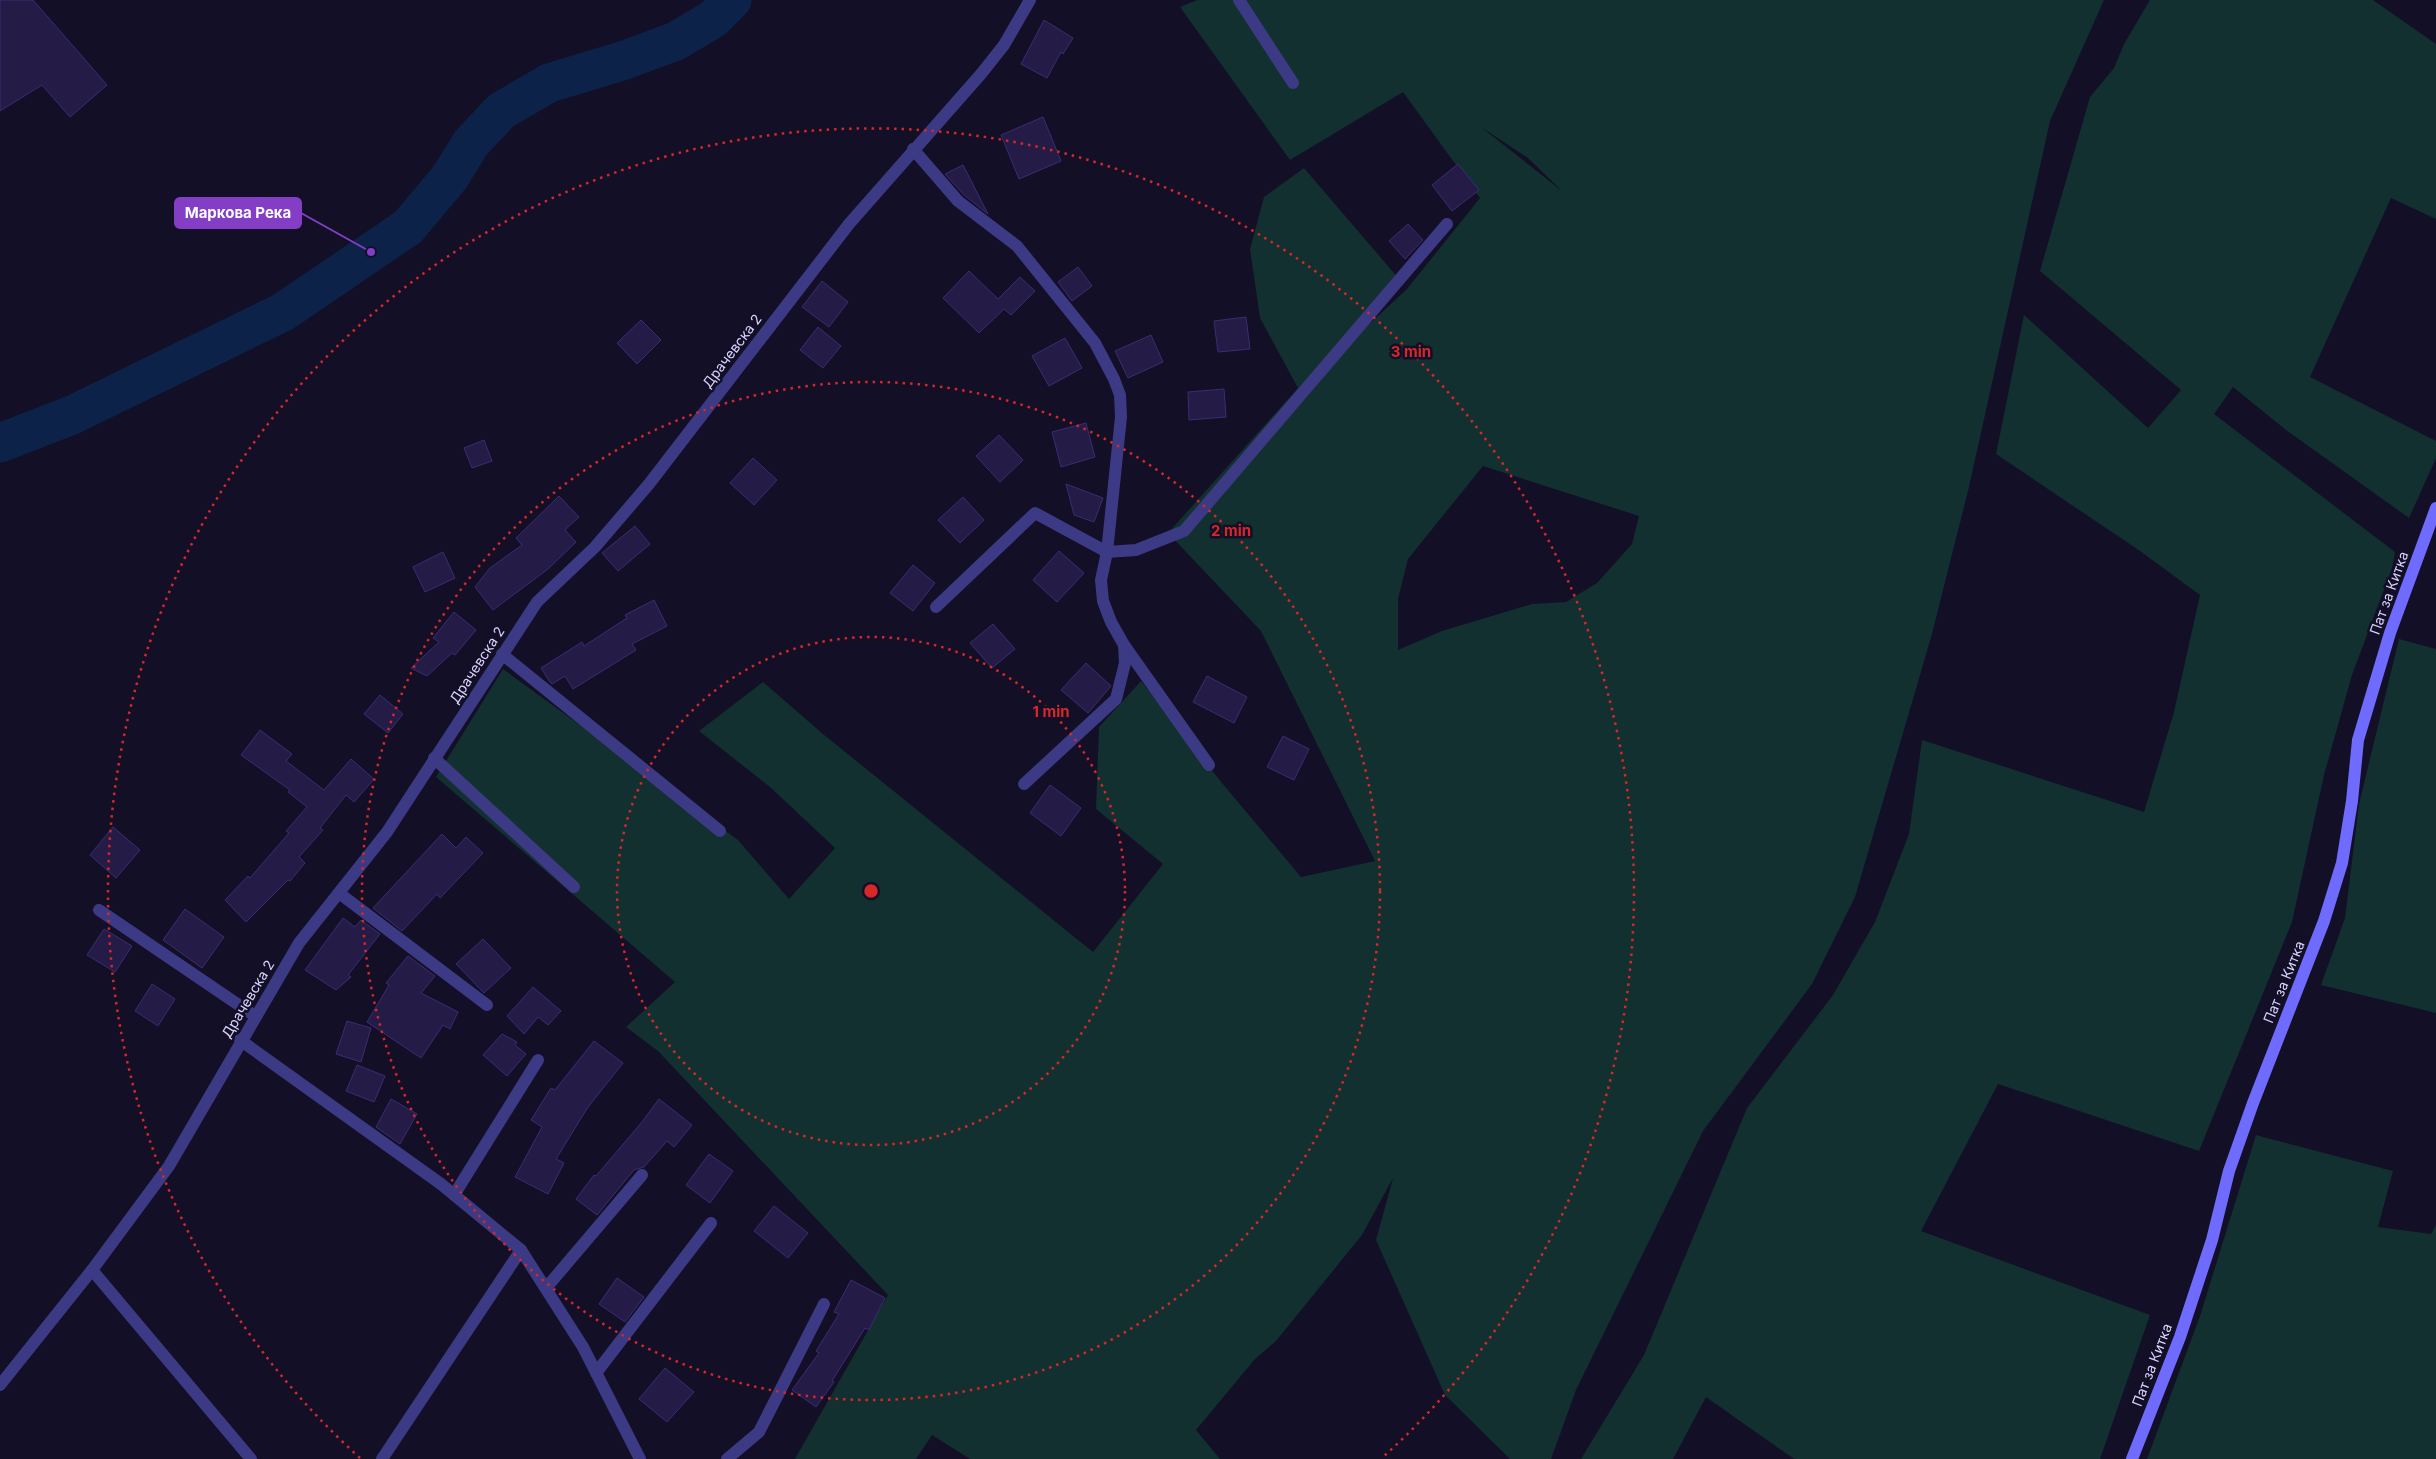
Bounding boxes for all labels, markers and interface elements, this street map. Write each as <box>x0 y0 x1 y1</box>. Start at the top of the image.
callout: Маркова Река <box>175 198 301 228</box>
text: Маркова Река <box>185 203 291 222</box>
street label: Драчевска 2 <box>698 310 765 391</box>
text: 3 min <box>1391 342 1431 361</box>
text: 2 min <box>1211 521 1251 540</box>
street label: Пат за Китка <box>2366 549 2411 637</box>
street label: Драчевска 2 <box>445 623 508 706</box>
text: 1 min <box>1032 702 1070 721</box>
centre of rings <box>862 882 880 900</box>
street label: Пат за Китка <box>2259 938 2308 1025</box>
street label: Драчевска 2 <box>218 957 278 1041</box>
street label: Пат за Китка <box>2128 1321 2175 1409</box>

